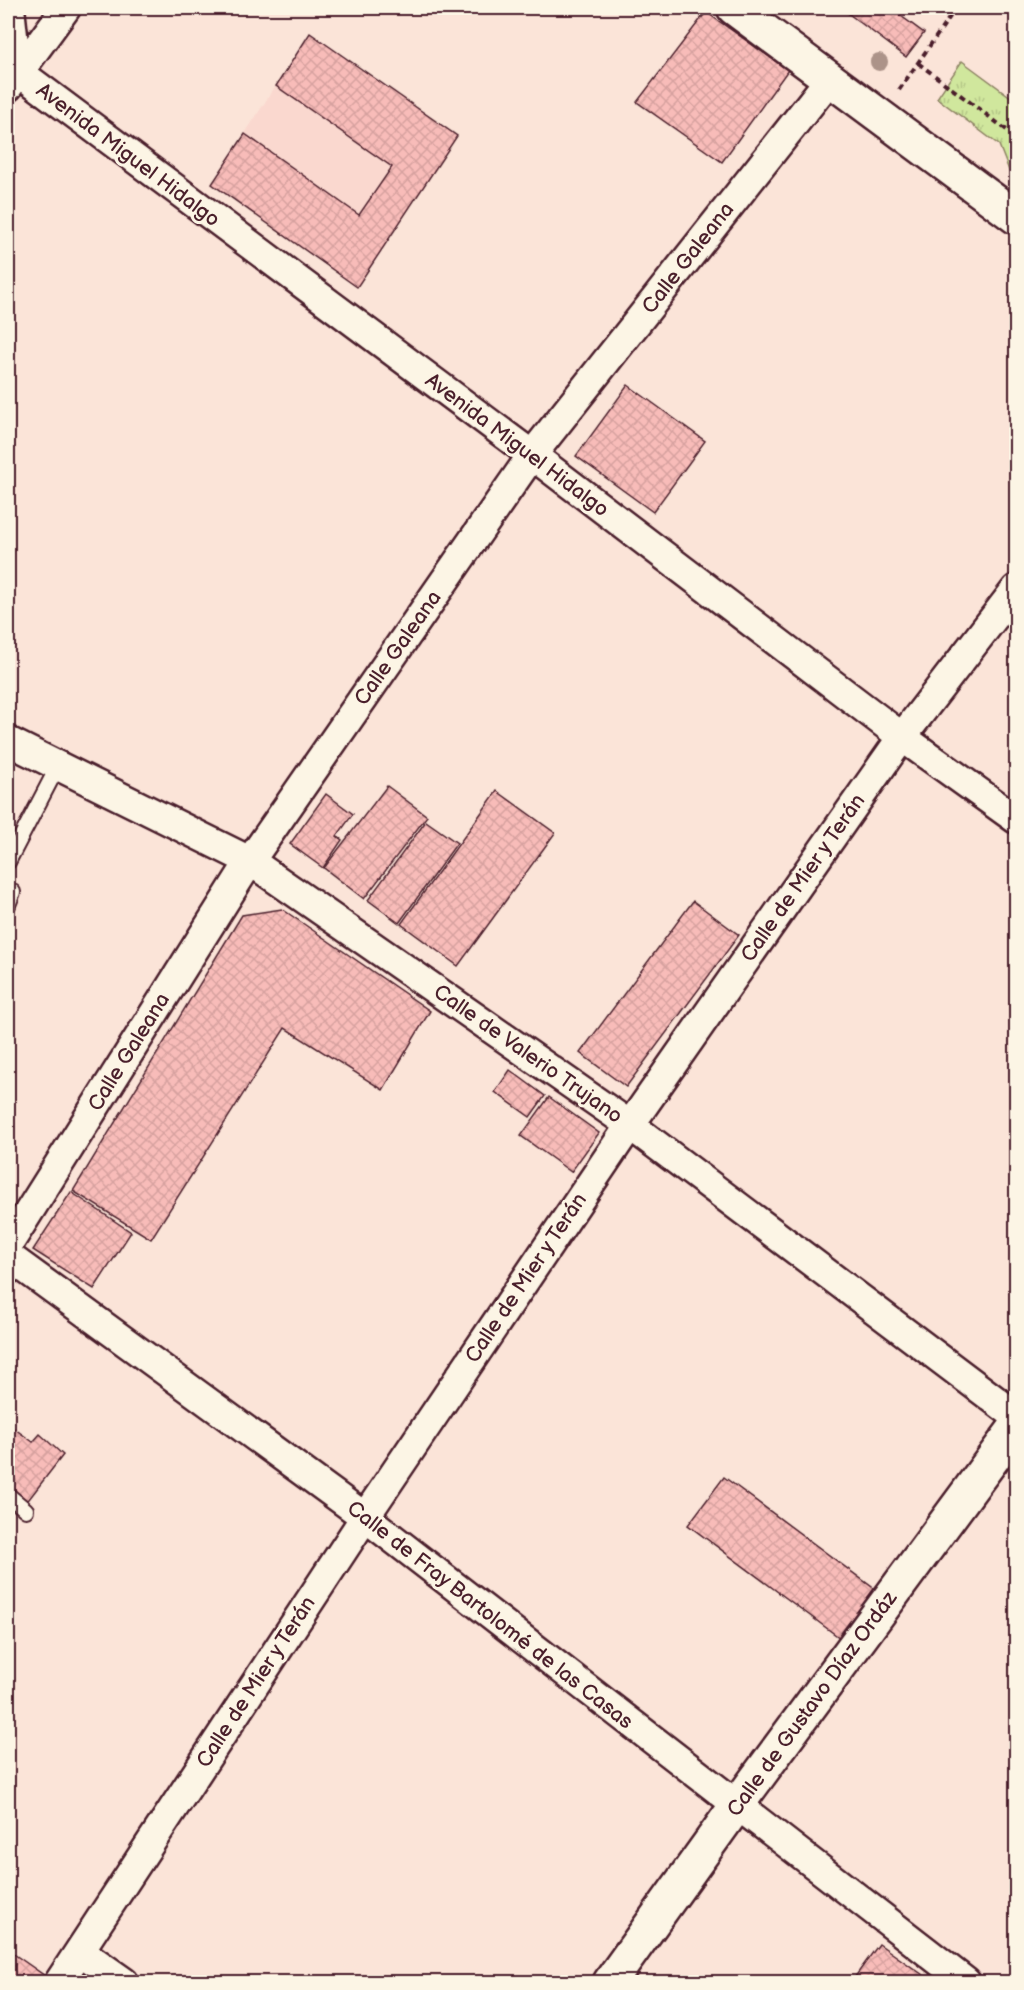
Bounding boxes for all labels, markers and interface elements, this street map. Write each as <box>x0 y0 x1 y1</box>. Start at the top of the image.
street label: Avenida Miguel Hidalgo <box>31 78 225 232</box>
street label: Calle Galeana <box>637 197 739 319</box>
street label: Avenida Miguel Hidalgo <box>420 368 614 522</box>
street label: Calle Galeana <box>349 586 447 710</box>
street label: Calle de Mier y Terán <box>736 789 870 967</box>
street label: Calle de Valerio Trujano <box>429 979 627 1129</box>
street label: Calle Galeana <box>83 988 175 1116</box>
street label: Calle de Mier y Terán <box>460 1188 592 1368</box>
street label: Calle de Fray Bartolomé de las Casas <box>342 1496 638 1734</box>
street label: Calle de Gustavo Díaz Ordáz <box>722 1586 903 1822</box>
street label: Calle de Mier y Terán <box>191 1592 321 1772</box>

